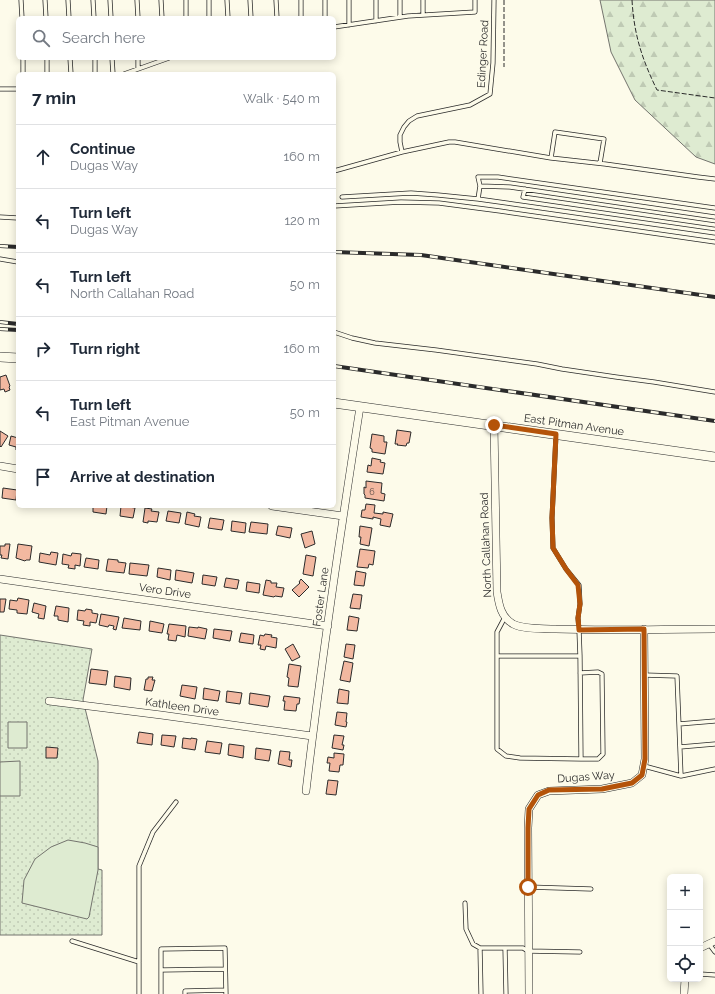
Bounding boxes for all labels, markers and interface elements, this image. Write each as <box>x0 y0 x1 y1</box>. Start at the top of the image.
search box <box>16 16 336 60</box>
street label: Edinger Road <box>475 19 491 88</box>
icon: search <box>30 27 52 49</box>
text: Search here <box>62 29 145 47</box>
text: 7 min <box>32 88 76 108</box>
text: Walk · 540 m <box>243 91 320 106</box>
text: Continue <box>70 140 135 158</box>
icon: ahead <box>32 146 54 168</box>
text: 160 m <box>283 149 320 164</box>
text: Dugas Way <box>70 158 138 173</box>
text: Turn left <box>70 204 131 222</box>
icon: left <box>32 210 54 232</box>
text: 120 m <box>284 213 320 228</box>
text: Dugas Way <box>70 222 138 237</box>
text: Turn left <box>70 268 131 286</box>
icon: left <box>32 274 54 296</box>
text: 50 m <box>290 277 320 292</box>
text: North Callahan Road <box>70 286 194 301</box>
icon: right <box>32 338 54 360</box>
text: Turn right <box>70 340 140 358</box>
text: 160 m <box>283 341 320 356</box>
text: Turn left <box>70 396 131 414</box>
icon: left <box>32 402 54 424</box>
text: 50 m <box>290 405 320 420</box>
street label: East Pitman Avenue <box>523 412 625 439</box>
text: East Pitman Avenue <box>70 414 189 429</box>
route end <box>485 416 503 434</box>
icon: arrive <box>32 466 54 488</box>
text: Arrive at destination <box>70 468 215 486</box>
house number: 6 <box>369 487 375 497</box>
street label: North Callahan Road <box>478 492 494 598</box>
street label: Foster Lane <box>310 566 332 627</box>
street label: Vero Drive <box>138 581 192 601</box>
street label: Kathleen Drive <box>144 695 220 719</box>
street label: Dugas Way <box>557 769 615 785</box>
map controls <box>667 874 703 982</box>
button: + <box>667 874 703 910</box>
route start <box>519 878 537 896</box>
button: − <box>667 910 703 946</box>
button: locate <box>667 946 703 982</box>

